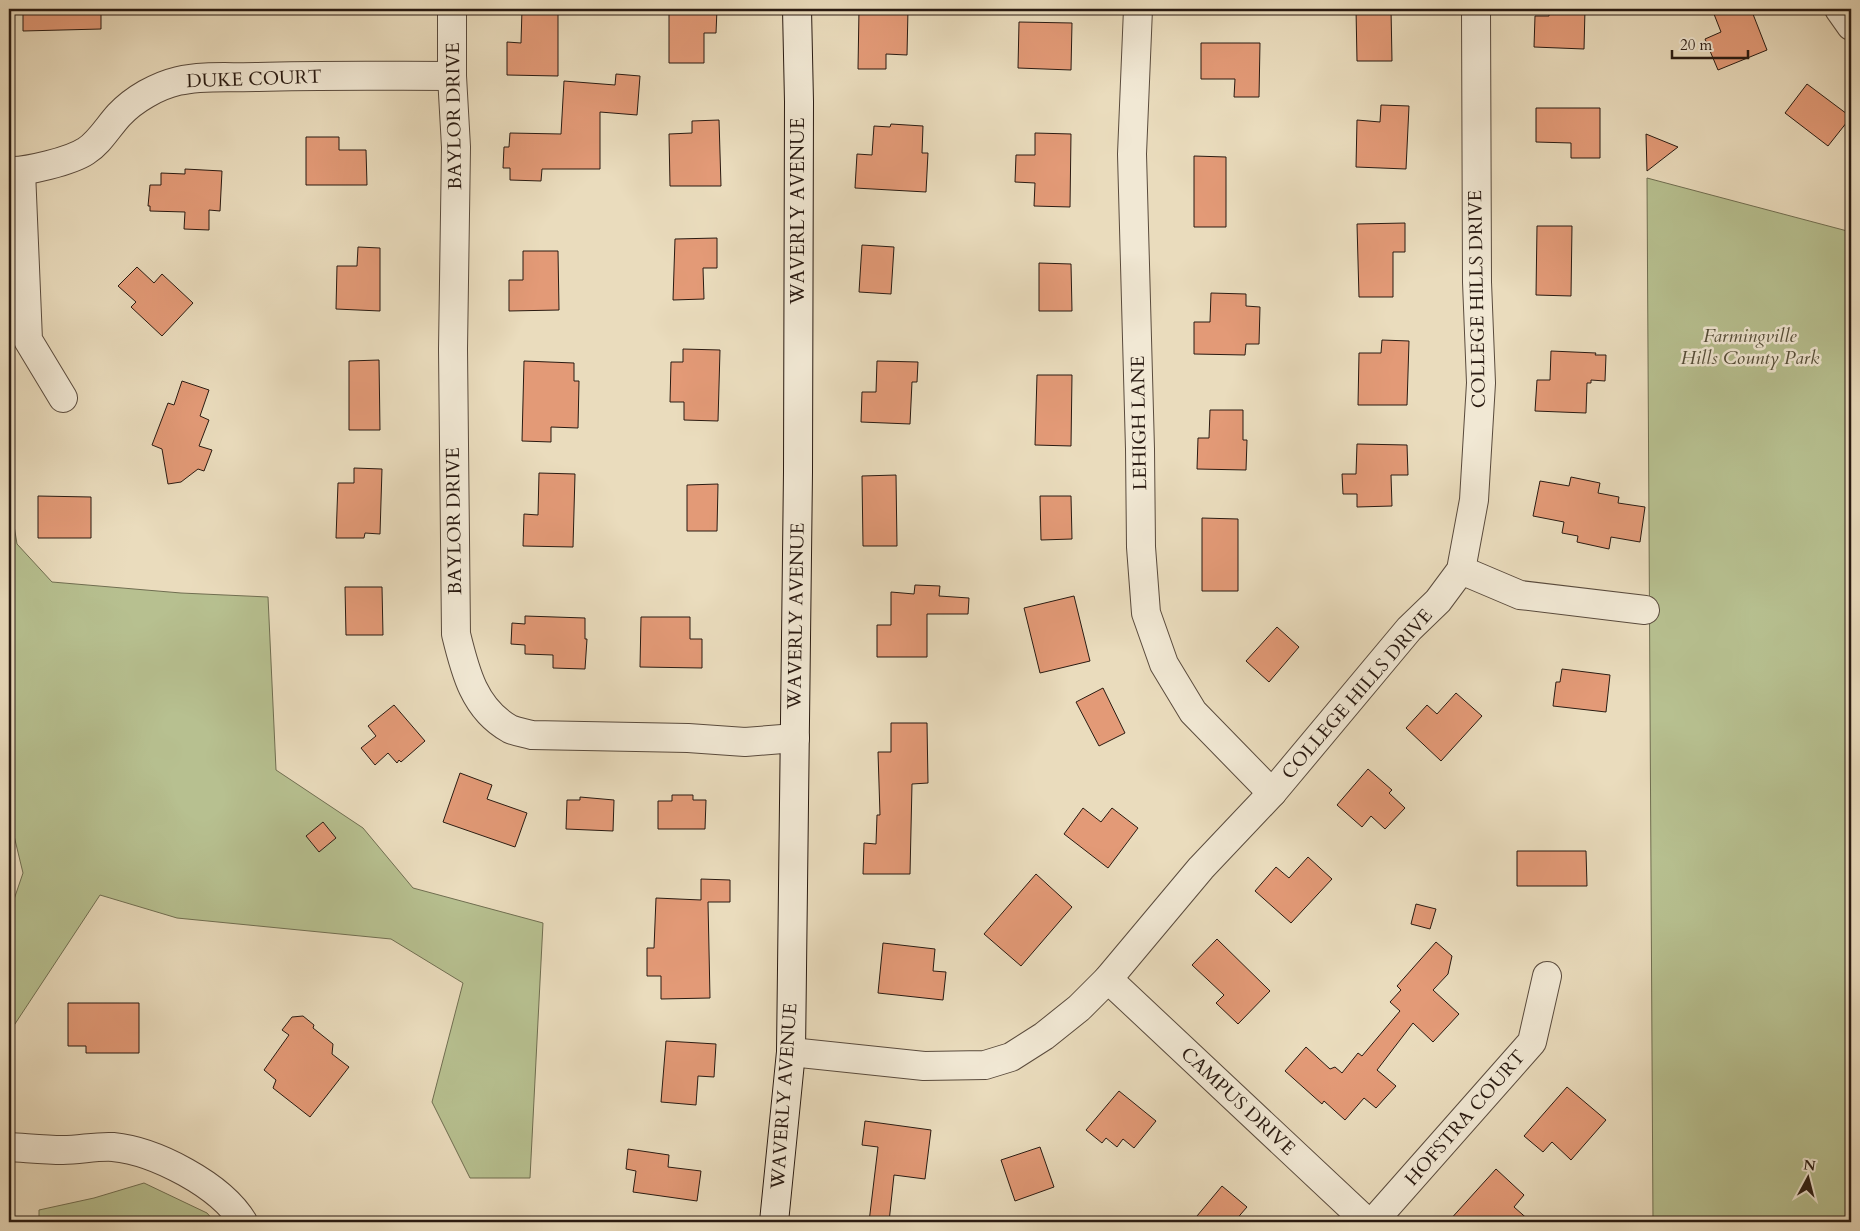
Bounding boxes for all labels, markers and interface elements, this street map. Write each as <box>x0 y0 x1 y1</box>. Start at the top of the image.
scale bar <box>1672 28 1749 60</box>
text: 20 m <box>1680 35 1712 55</box>
street label: BAYLOR DRIVE <box>440 42 468 190</box>
street label: DUKE COURT <box>186 64 322 94</box>
street label: WAVERLY AVENUE <box>785 118 811 305</box>
street label: COLLEGE HILLS DRIVE <box>1462 190 1492 408</box>
park label: Farmingville Hills County Park <box>1681 323 1820 371</box>
street label: LEHIGH LANE <box>1125 356 1153 490</box>
street label: BAYLOR DRIVE <box>440 447 468 595</box>
street label: WAVERLY AVENUE <box>781 522 811 711</box>
street label: COLLEGE HILLS DRIVE <box>1276 603 1438 785</box>
street label: WAVERLY AVENUE <box>764 1002 803 1191</box>
street label: CAMPUS DRIVE <box>1175 1041 1301 1161</box>
street label: HOFSTRA COURT <box>1399 1045 1531 1191</box>
north arrow <box>1782 1154 1832 1204</box>
text: N <box>1802 1155 1817 1176</box>

